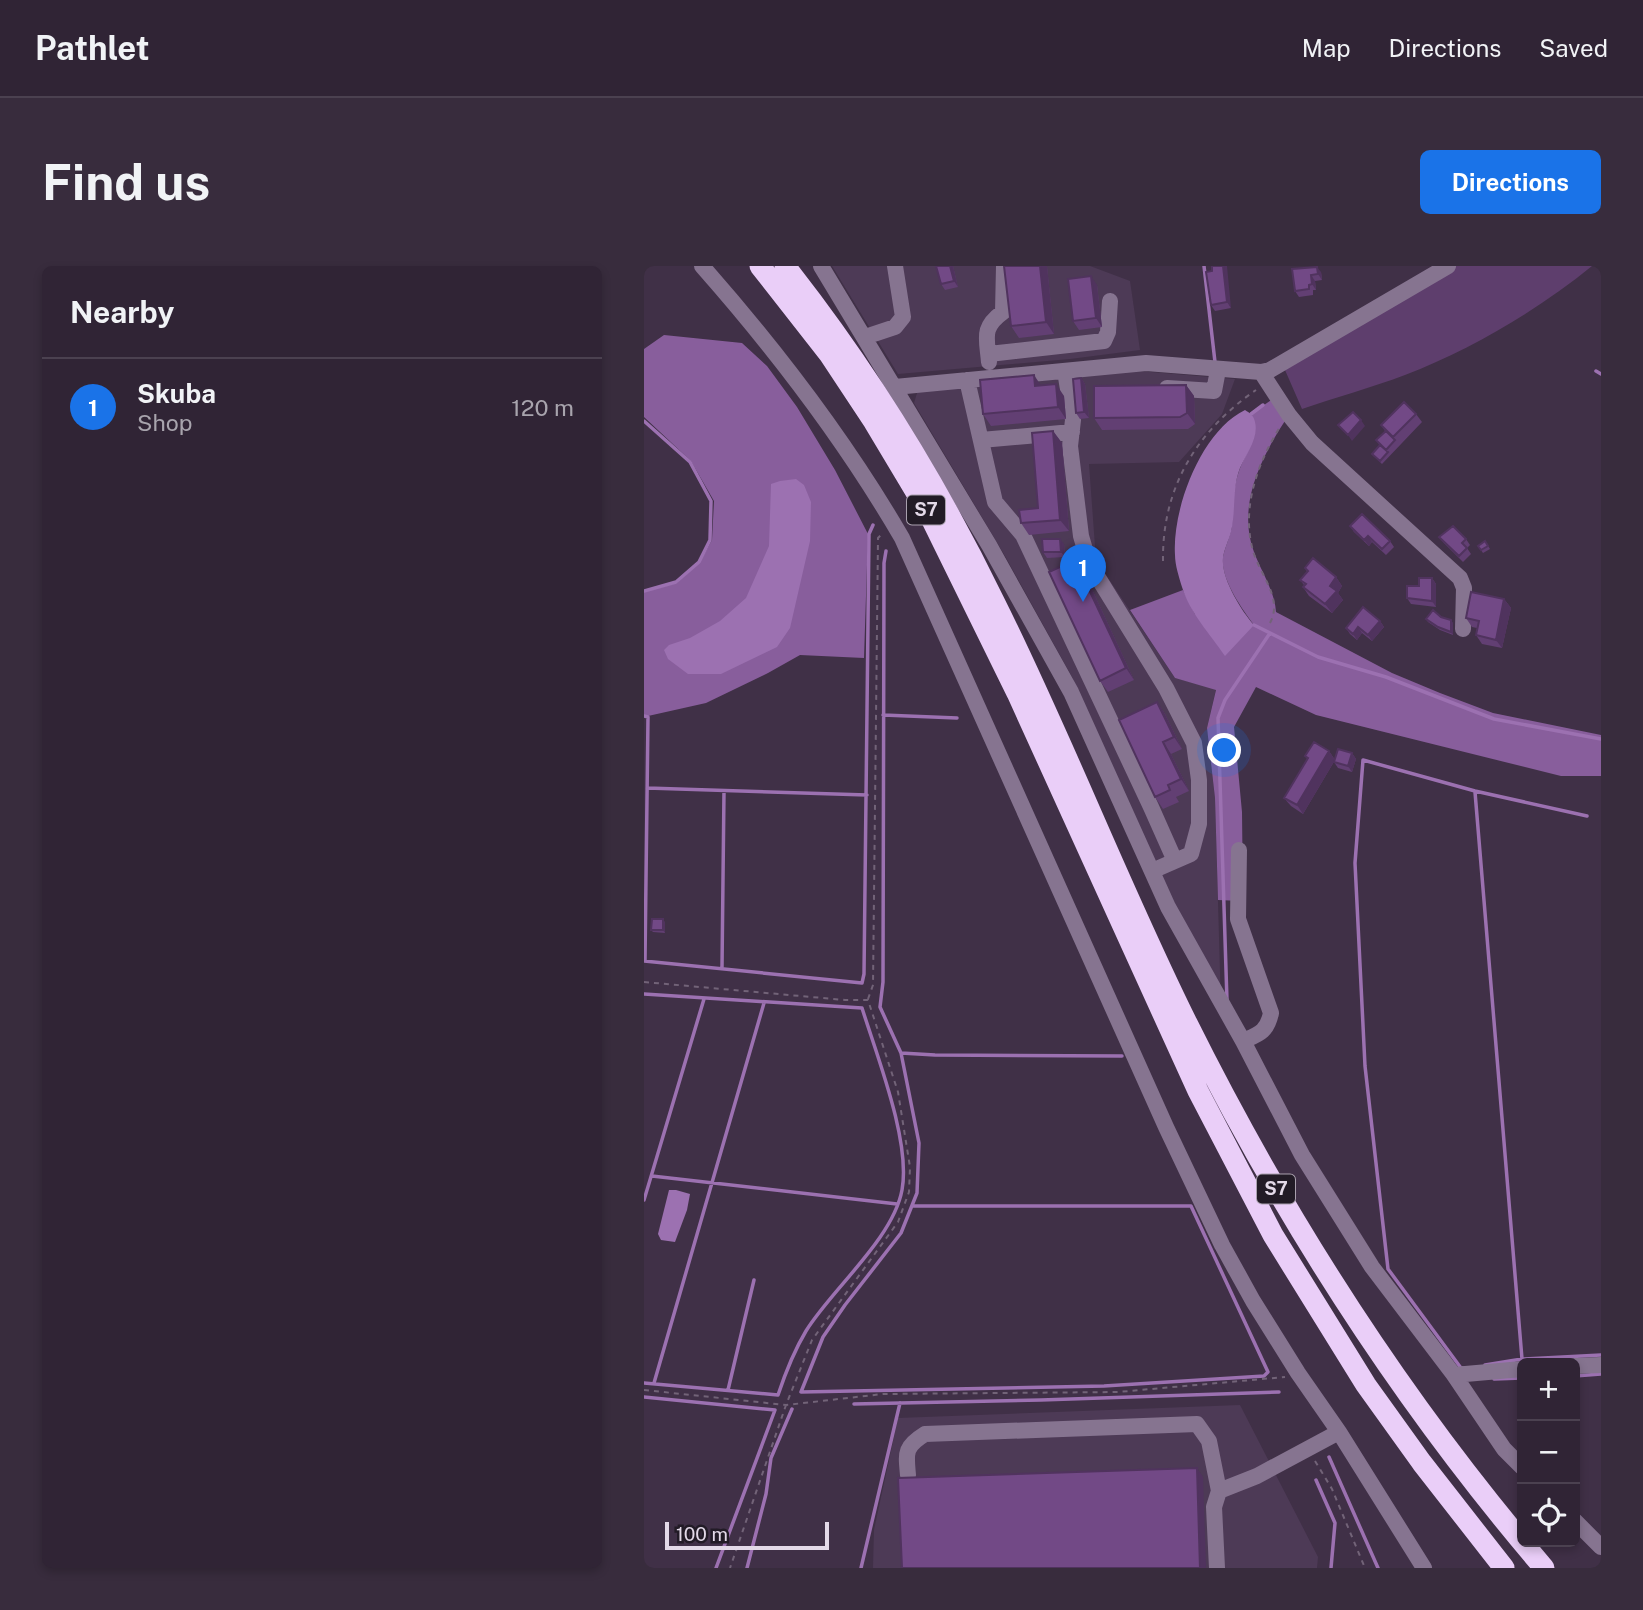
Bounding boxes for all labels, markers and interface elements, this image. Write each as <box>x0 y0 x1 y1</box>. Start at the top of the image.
text: Pathlet <box>35 29 150 67</box>
text: Map <box>1302 34 1351 62</box>
text: Directions <box>1389 34 1501 62</box>
text: Saved <box>1539 34 1608 62</box>
button: Directions <box>1420 150 1601 214</box>
text: Find us <box>42 153 210 211</box>
text: Nearby <box>70 294 174 330</box>
text: Skuba <box>137 378 216 409</box>
text: 1 <box>88 394 98 421</box>
text: 120 m <box>511 394 574 421</box>
text: Shop <box>137 409 192 436</box>
road number: S7 <box>907 496 945 524</box>
pin: 1 <box>1060 544 1106 602</box>
your location <box>1207 733 1241 767</box>
road number: S7 <box>1257 1174 1295 1204</box>
map controls <box>1517 1358 1580 1547</box>
button: + <box>1517 1358 1580 1421</box>
button: − <box>1517 1421 1580 1484</box>
button: locate <box>1517 1484 1580 1547</box>
scale bar <box>665 1519 830 1551</box>
text: 100 m <box>676 1523 728 1545</box>

